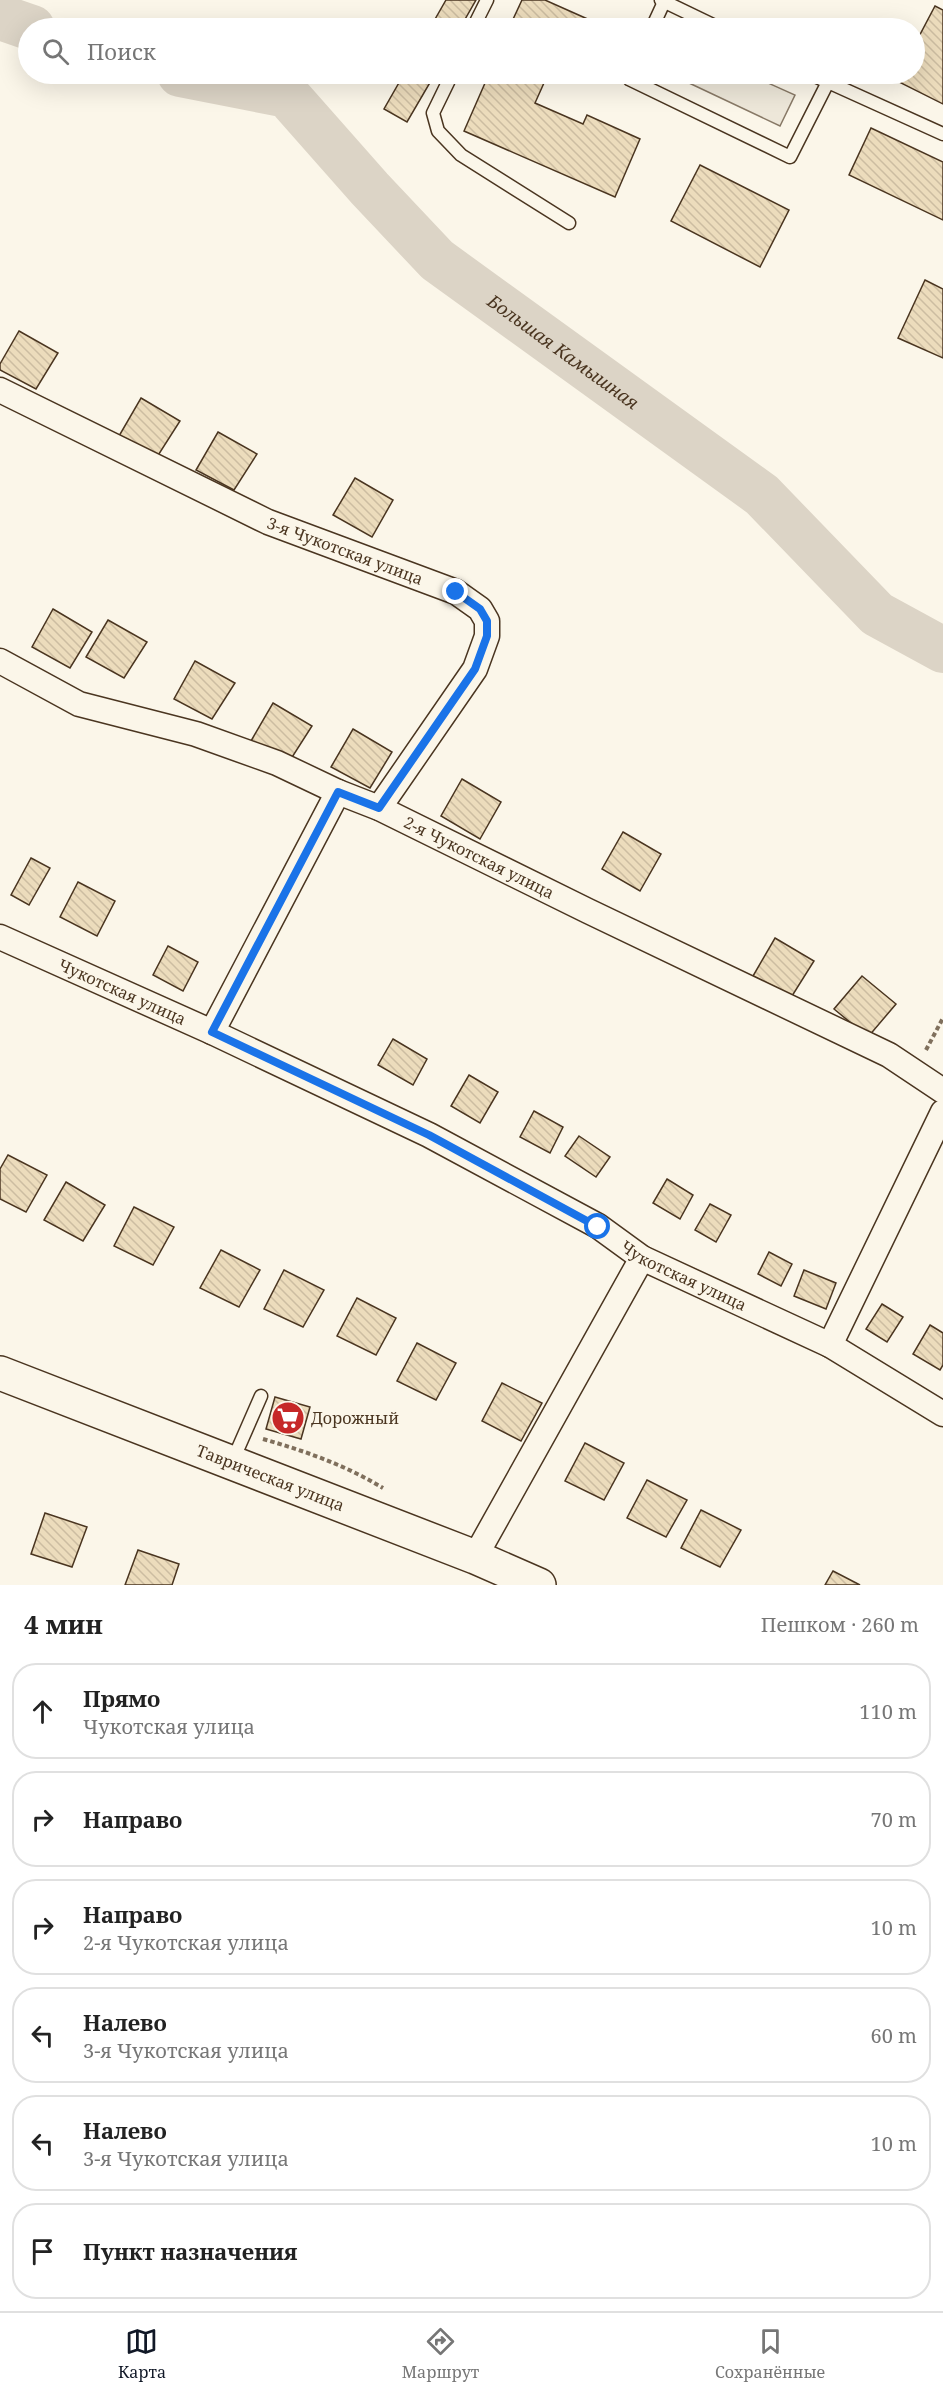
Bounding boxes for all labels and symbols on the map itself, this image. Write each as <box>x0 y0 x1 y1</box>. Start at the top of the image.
water label: Большая Камышная <box>482 288 644 414</box>
street label: 3-я Чукотская улица <box>264 512 426 590</box>
route end <box>442 578 468 604</box>
street label: 2-я Чукотская улица <box>400 811 558 904</box>
street label: Чукотская улица <box>55 954 190 1030</box>
route start <box>584 1213 610 1239</box>
street label: Чукотская улица <box>616 1235 750 1316</box>
supermarket icon: Дорожный <box>270 1400 306 1436</box>
place label: Дорожный <box>311 1407 399 1429</box>
street label: Таврическая улица <box>193 1439 348 1516</box>

